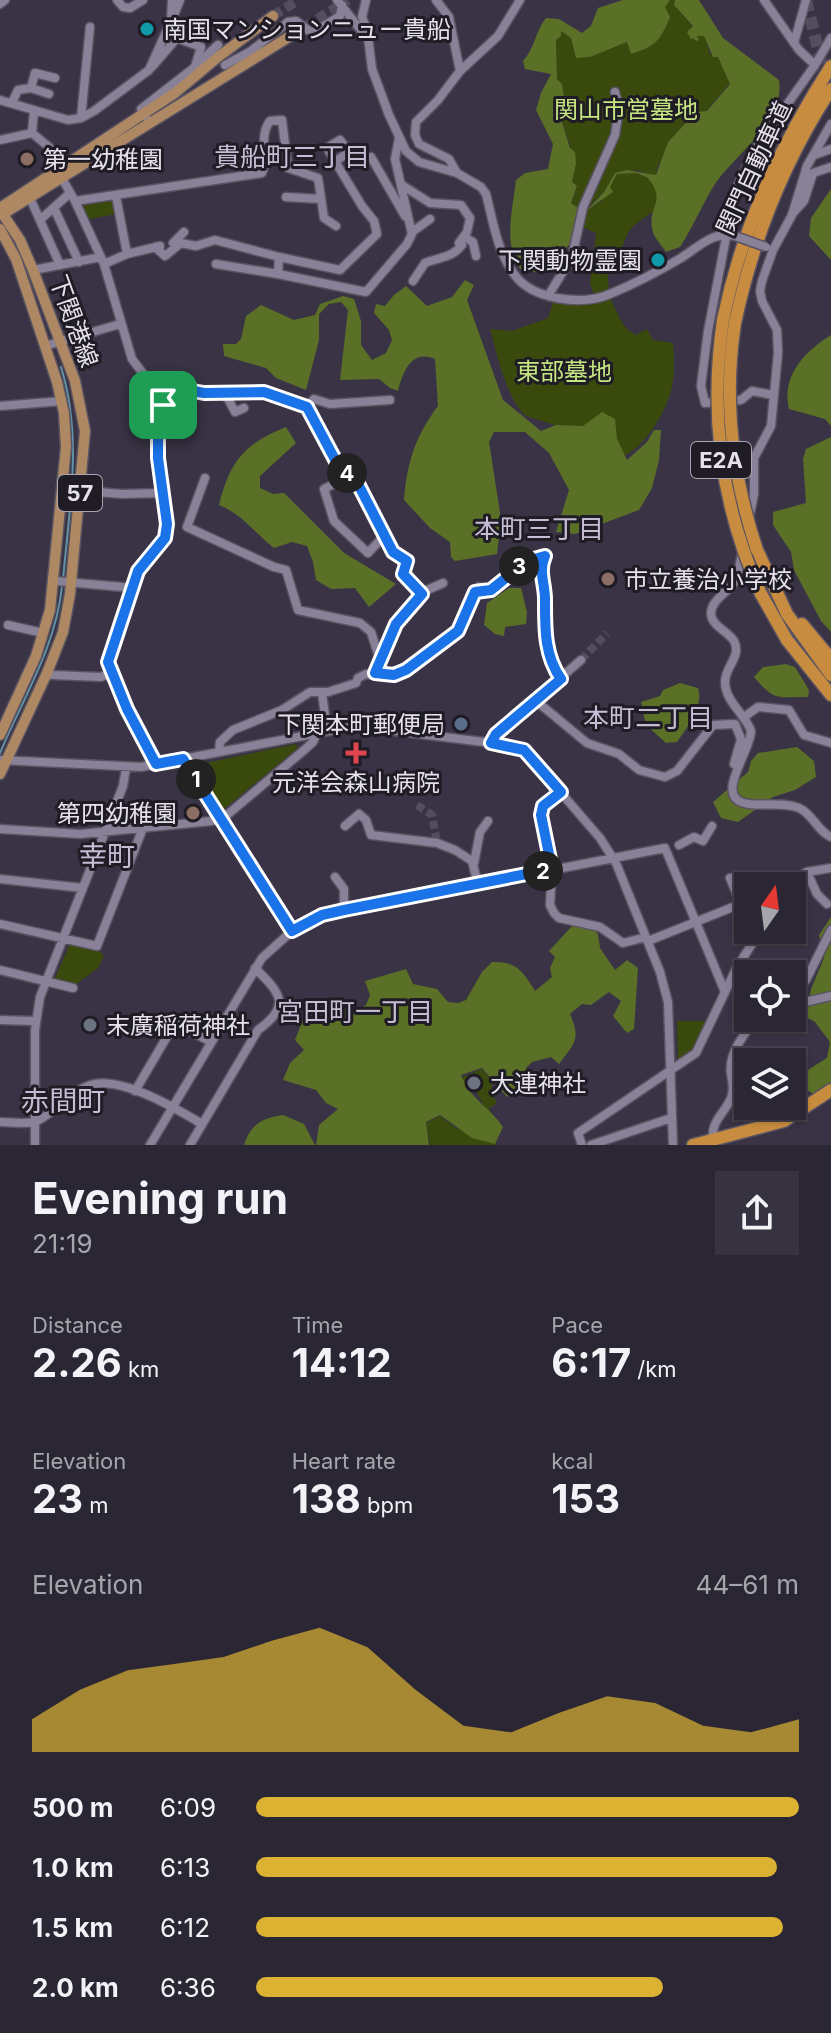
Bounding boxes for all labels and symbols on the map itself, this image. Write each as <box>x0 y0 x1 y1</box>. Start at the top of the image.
place label: 南国マンションニュー貴船 <box>163 15 451 44</box>
marker: 南国マンションニュー貴船 <box>138 20 156 38</box>
park label: 関山市営墓地 <box>554 95 698 124</box>
street label: 関門自動車道 <box>710 97 798 239</box>
district label: 貴船町三丁目 <box>214 141 370 172</box>
place label: 第一幼稚園 <box>43 145 163 174</box>
marker: 第一幼稚園 <box>18 150 36 168</box>
place label: 下関動物霊園 <box>498 246 642 275</box>
marker: 下関動物霊園 <box>649 251 667 269</box>
street label: 下関港線 <box>44 271 104 371</box>
park label: 東部墓地 <box>516 357 612 386</box>
pin <box>129 371 197 439</box>
road number: E2A <box>691 442 751 478</box>
pin: 4 <box>327 453 367 493</box>
road number: 57 <box>58 475 102 511</box>
district label: 本町三丁目 <box>474 513 604 544</box>
pin: 3 <box>499 546 539 586</box>
place label: 市立養治小学校 <box>624 565 792 594</box>
marker: 市立養治小学校 <box>599 570 617 588</box>
district label: 本町二丁目 <box>583 702 713 733</box>
place label: 下関本町郵便局 <box>277 710 445 739</box>
marker: 下関本町郵便局 <box>452 715 470 733</box>
marker: 元洋会森山病院 <box>345 742 367 764</box>
pin: 1 <box>176 759 216 799</box>
place label: 元洋会森山病院 <box>272 768 440 797</box>
place label: 第四幼稚園 <box>57 799 177 828</box>
marker: 第四幼稚園 <box>184 804 202 822</box>
district label: 幸町 <box>79 839 135 873</box>
pin: 2 <box>523 851 563 891</box>
north arrow <box>734 872 806 944</box>
district label: 宮田町一丁目 <box>277 996 433 1027</box>
place label: 末廣稲荷神社 <box>106 1011 250 1040</box>
marker: 末廣稲荷神社 <box>81 1016 99 1034</box>
place label: 大連神社 <box>490 1069 586 1098</box>
marker: 大連神社 <box>465 1074 483 1092</box>
district label: 赤間町 <box>21 1084 105 1118</box>

